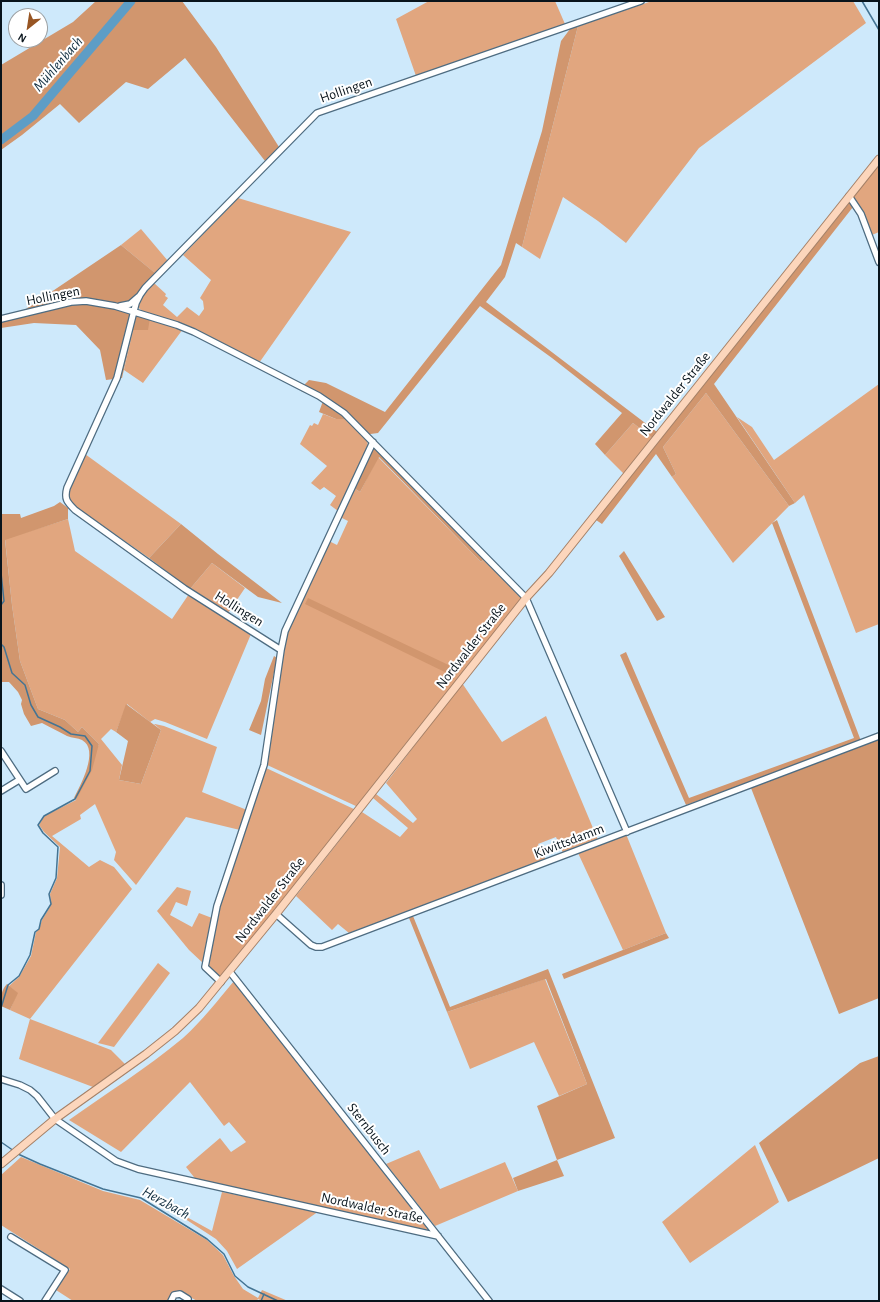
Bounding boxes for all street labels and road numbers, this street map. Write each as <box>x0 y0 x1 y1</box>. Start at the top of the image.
street label: Hollingen <box>318 73 374 107</box>
street label: Hollingen <box>25 283 81 309</box>
street label: Nordwalder Straße <box>636 348 714 440</box>
street label: Hollingen <box>212 588 266 630</box>
street label: Nordwalder Straße <box>432 600 510 692</box>
street label: Kiwittsdamm <box>532 820 606 862</box>
street label: Nordwalder Straße <box>231 854 309 946</box>
street label: Sternbusch <box>344 1100 394 1158</box>
street label: Nordwalder Straße <box>320 1189 424 1227</box>

